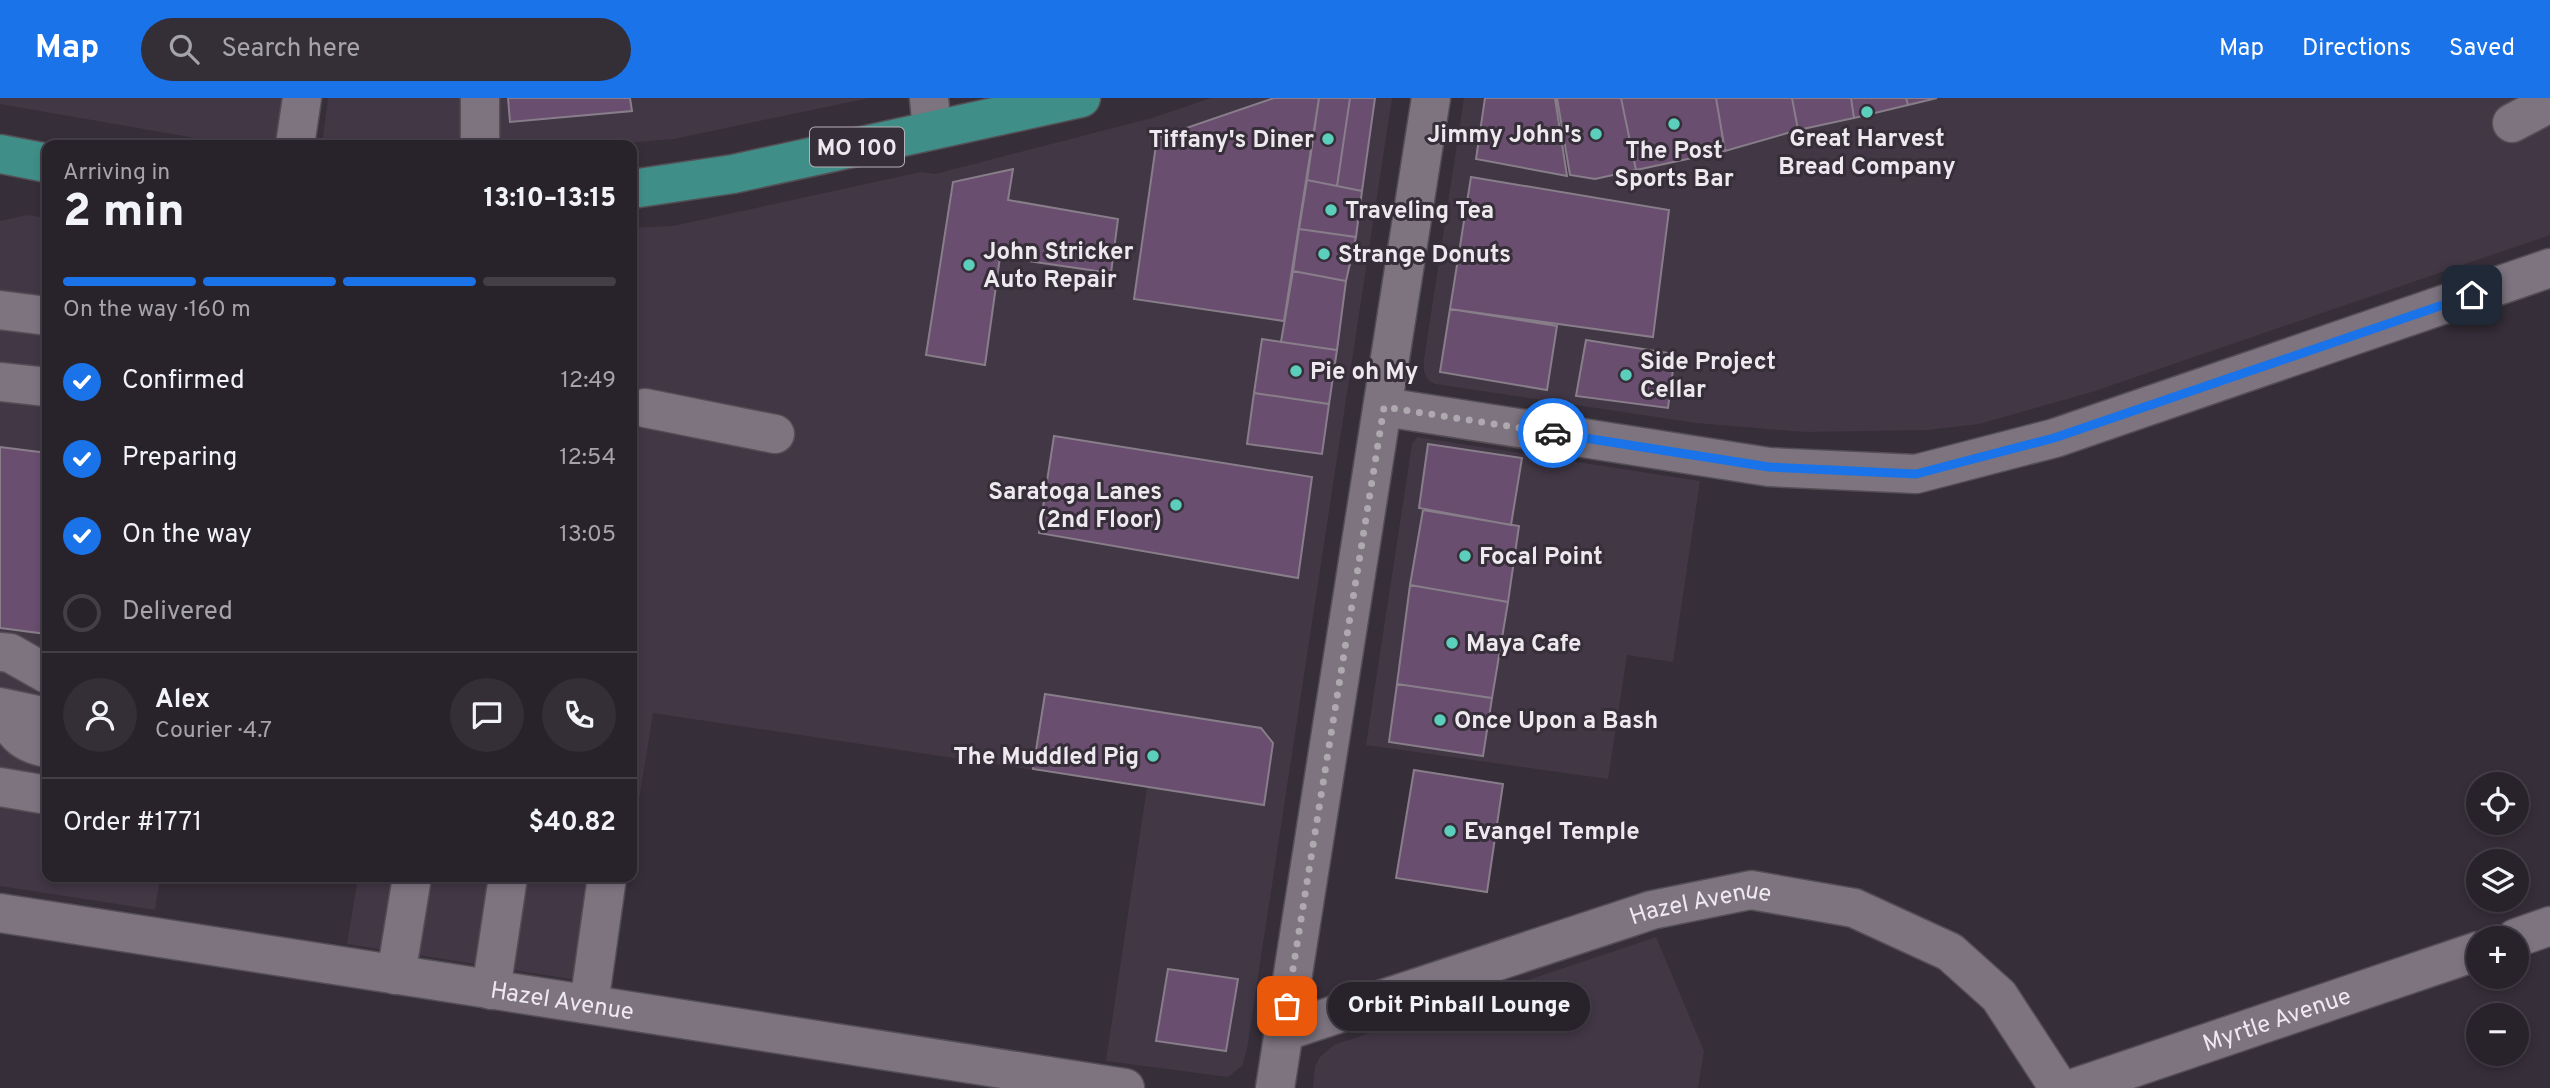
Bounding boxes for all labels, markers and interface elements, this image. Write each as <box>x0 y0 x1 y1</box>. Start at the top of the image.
search box <box>141 18 631 81</box>
text: Map <box>35 28 99 70</box>
icon: search <box>165 30 203 68</box>
text: Search here <box>221 33 360 66</box>
text: Map <box>2219 34 2264 64</box>
text: Directions <box>2302 34 2411 64</box>
text: Saved <box>2449 34 2515 64</box>
marker: Great Harvest Bread Company <box>1859 104 1875 120</box>
marker: The Post Sports Bar <box>1666 116 1682 132</box>
place label: Jimmy John's <box>1427 121 1582 151</box>
place label: Great Harvest Bread Company <box>1778 125 1956 183</box>
place label: Tiffany's Diner <box>1149 126 1314 156</box>
marker: Jimmy John's <box>1588 126 1604 142</box>
road number: MO 100 <box>810 128 904 166</box>
marker: Tiffany's Diner <box>1320 131 1336 147</box>
place label: The Post Sports Bar <box>1614 137 1734 195</box>
text: Arriving in <box>63 159 170 188</box>
text: 13:10–13:15 <box>483 183 616 216</box>
text: 2 min <box>63 184 185 243</box>
place label: Traveling Tea <box>1345 197 1494 227</box>
marker: Traveling Tea <box>1323 202 1339 218</box>
place label: John Stricker Auto Repair <box>983 238 1133 296</box>
place label: Strange Donuts <box>1338 241 1511 271</box>
marker: Strange Donuts <box>1316 246 1332 262</box>
marker: John Stricker Auto Repair <box>961 257 977 273</box>
pin <box>2442 265 2502 325</box>
icon: home <box>2453 276 2491 314</box>
text: On the way · 160 m <box>63 296 251 325</box>
place label: Side Project Cellar <box>1640 348 1776 406</box>
place label: Pie oh My <box>1310 358 1418 388</box>
icon: check <box>63 363 101 401</box>
marker: Pie oh My <box>1288 363 1304 379</box>
text: Confirmed <box>122 365 245 398</box>
text: 12:49 <box>561 367 616 396</box>
marker: Side Project Cellar <box>1618 367 1634 383</box>
courier <box>1518 398 1588 468</box>
icon: car <box>1534 414 1572 452</box>
icon: check <box>63 440 101 478</box>
text: Preparing <box>122 442 237 475</box>
text: 12:54 <box>559 444 616 473</box>
place label: Saratoga Lanes (2nd Floor) <box>988 478 1162 536</box>
marker: Saratoga Lanes (2nd Floor) <box>1168 497 1184 513</box>
icon: check <box>63 517 101 555</box>
text: On the way <box>122 519 252 552</box>
text: 13:05 <box>559 521 616 550</box>
place label: Focal Point <box>1479 543 1603 573</box>
marker: Focal Point <box>1457 548 1473 564</box>
text: Delivered <box>122 596 233 629</box>
place label: Maya Cafe <box>1466 630 1581 660</box>
marker: Maya Cafe <box>1444 635 1460 651</box>
button: person <box>63 678 137 752</box>
button: chat <box>450 678 524 752</box>
button: phone <box>542 678 616 752</box>
text: Alex <box>155 684 210 717</box>
place label: Once Upon a Bash <box>1454 707 1658 737</box>
marker: Once Upon a Bash <box>1432 712 1448 728</box>
text: Courier · 4.7 <box>155 717 272 746</box>
place label: The Muddled Pig <box>953 743 1139 773</box>
marker: The Muddled Pig <box>1145 748 1161 764</box>
map controls <box>2466 772 2529 1066</box>
button: locate <box>2466 772 2529 835</box>
text: Order #1771 <box>63 807 202 840</box>
text: $40.82 <box>528 807 616 840</box>
place label: Evangel Temple <box>1464 818 1640 848</box>
marker: Evangel Temple <box>1442 823 1458 839</box>
button: layers <box>2466 849 2529 912</box>
street label: Hazel Avenue <box>1626 876 1774 933</box>
button: + <box>2466 926 2529 989</box>
street label: Hazel Avenue <box>488 976 636 1028</box>
pin <box>1257 976 1317 1036</box>
callout: Orbit Pinball Lounge <box>1329 982 1592 1030</box>
street label: Myrtle Avenue <box>2199 982 2355 1060</box>
icon: bag <box>1268 987 1306 1025</box>
text: Orbit Pinball Lounge <box>1348 992 1570 1021</box>
button: − <box>2466 1003 2529 1066</box>

